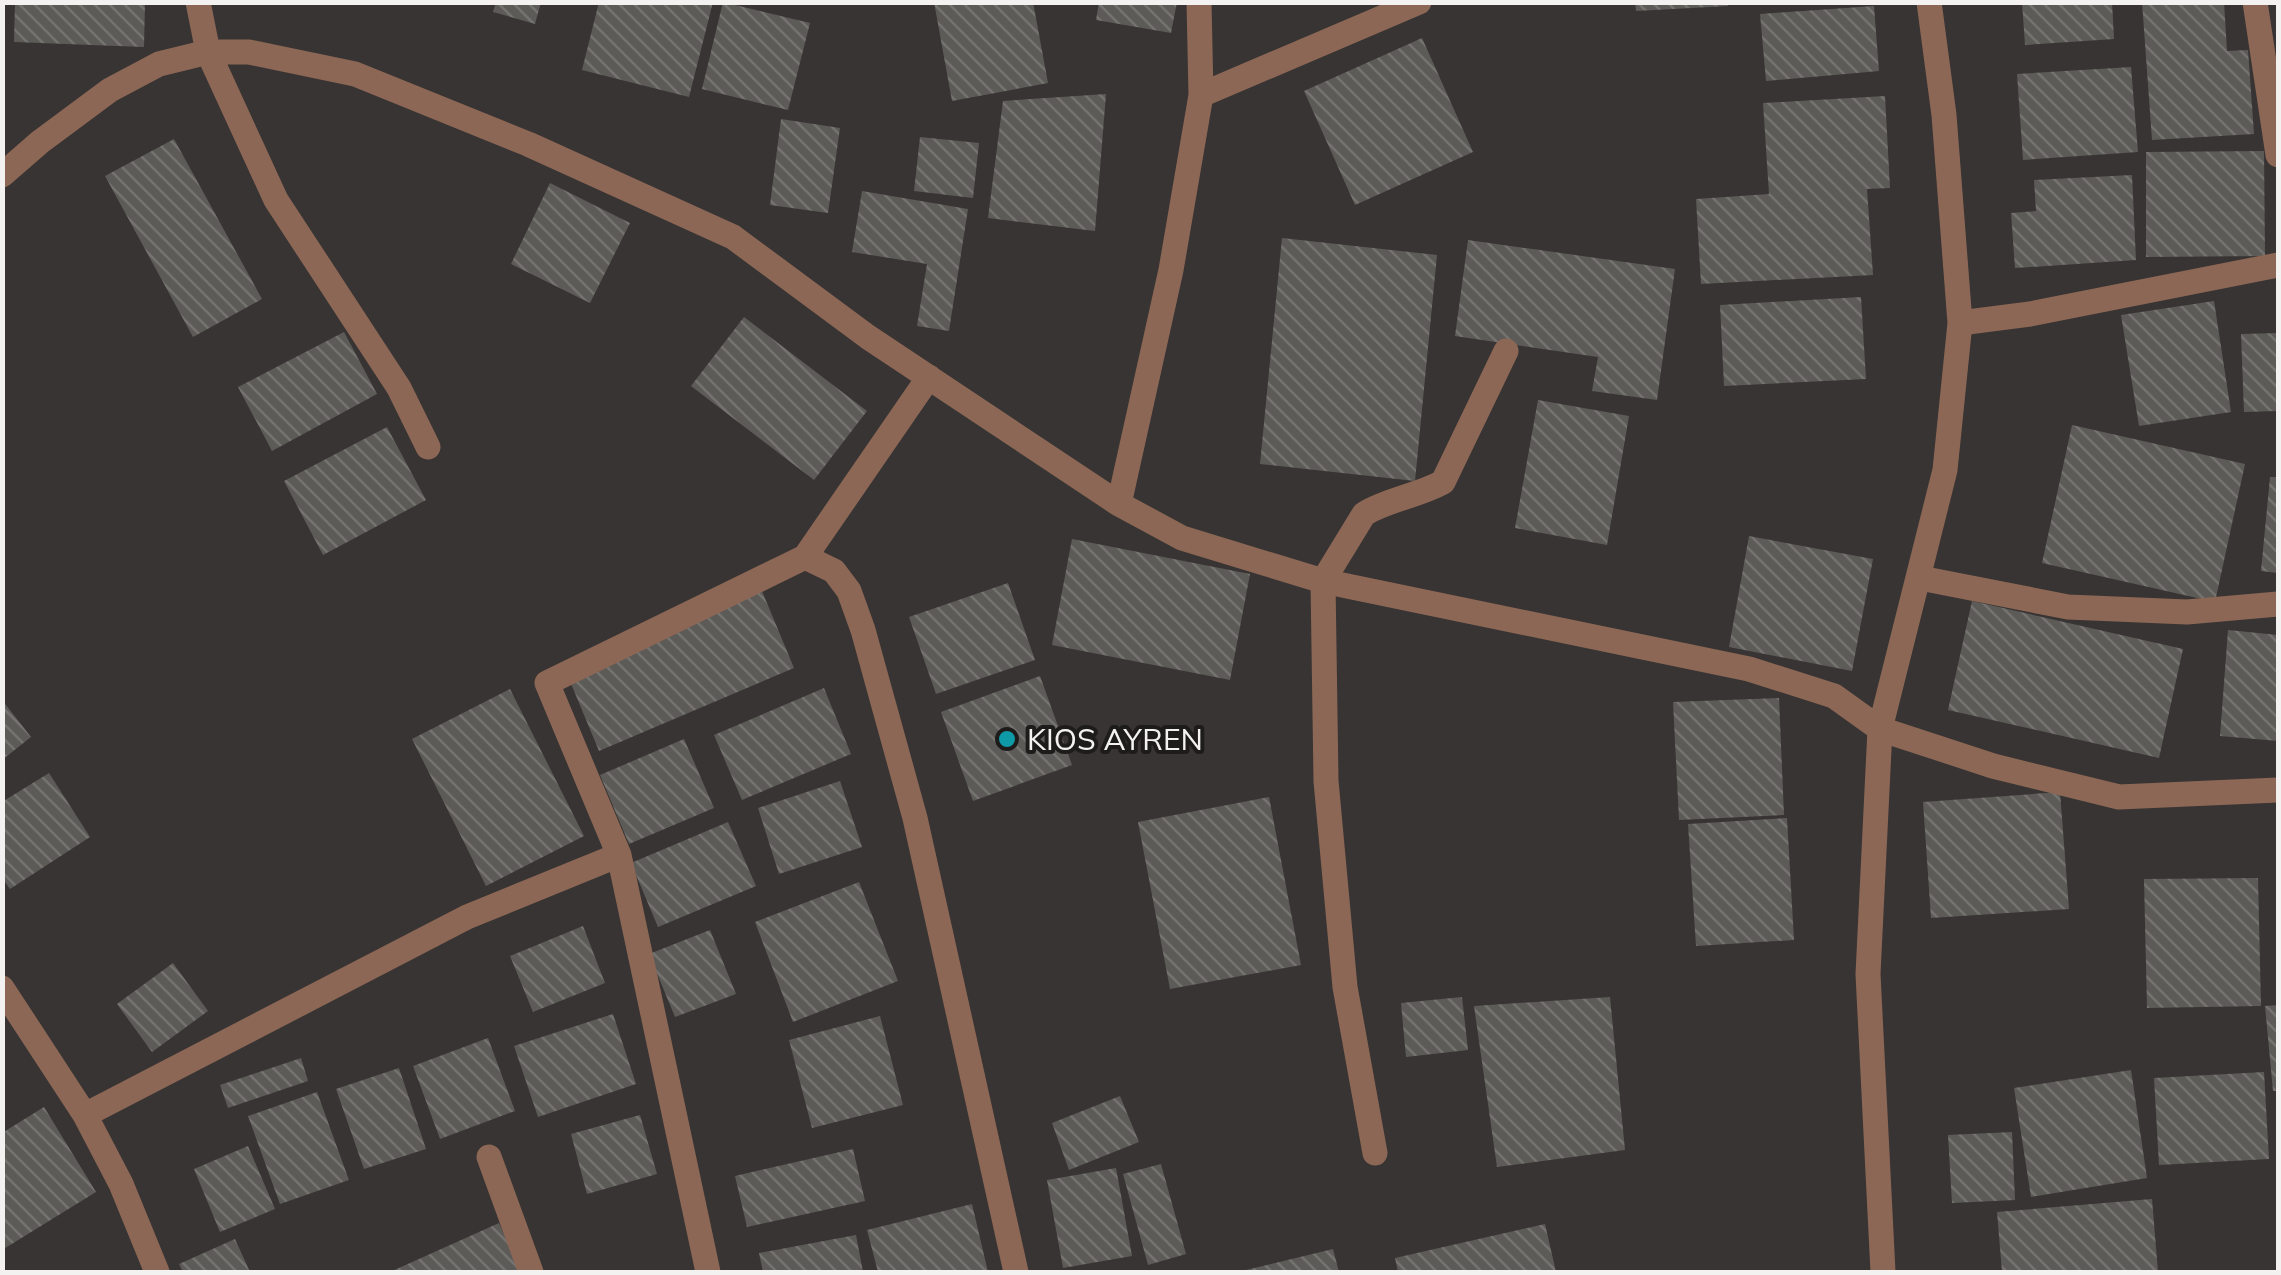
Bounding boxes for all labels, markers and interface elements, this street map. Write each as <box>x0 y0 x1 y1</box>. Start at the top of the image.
place label: KIOS AYREN <box>1027 720 1203 758</box>
marker: KIOS AYREN <box>996 728 1018 750</box>

